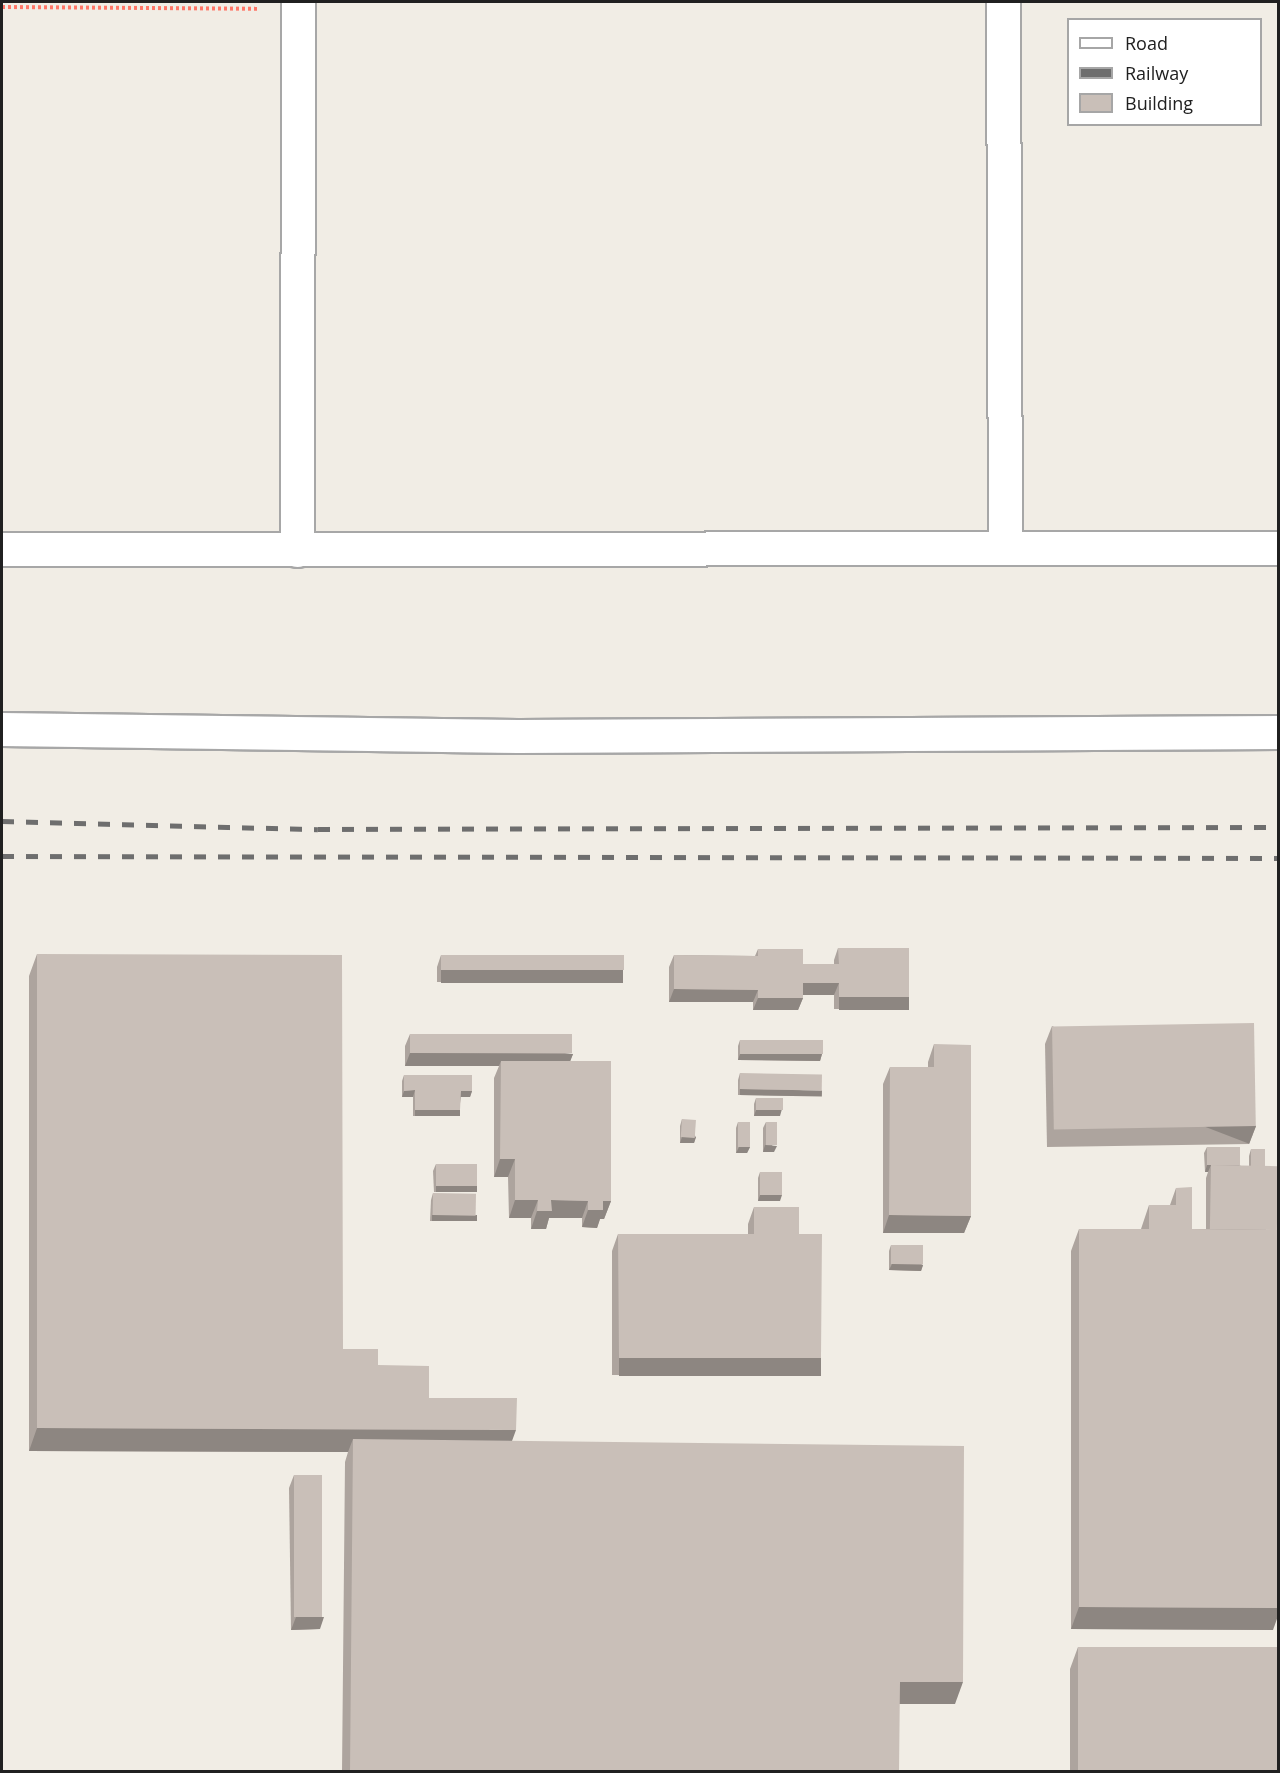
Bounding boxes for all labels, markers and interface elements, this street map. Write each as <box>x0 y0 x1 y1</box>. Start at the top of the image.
legend <box>1067 18 1262 126</box>
text: Road <box>1125 31 1168 55</box>
text: Railway <box>1125 61 1188 85</box>
text: Building <box>1125 91 1193 115</box>

